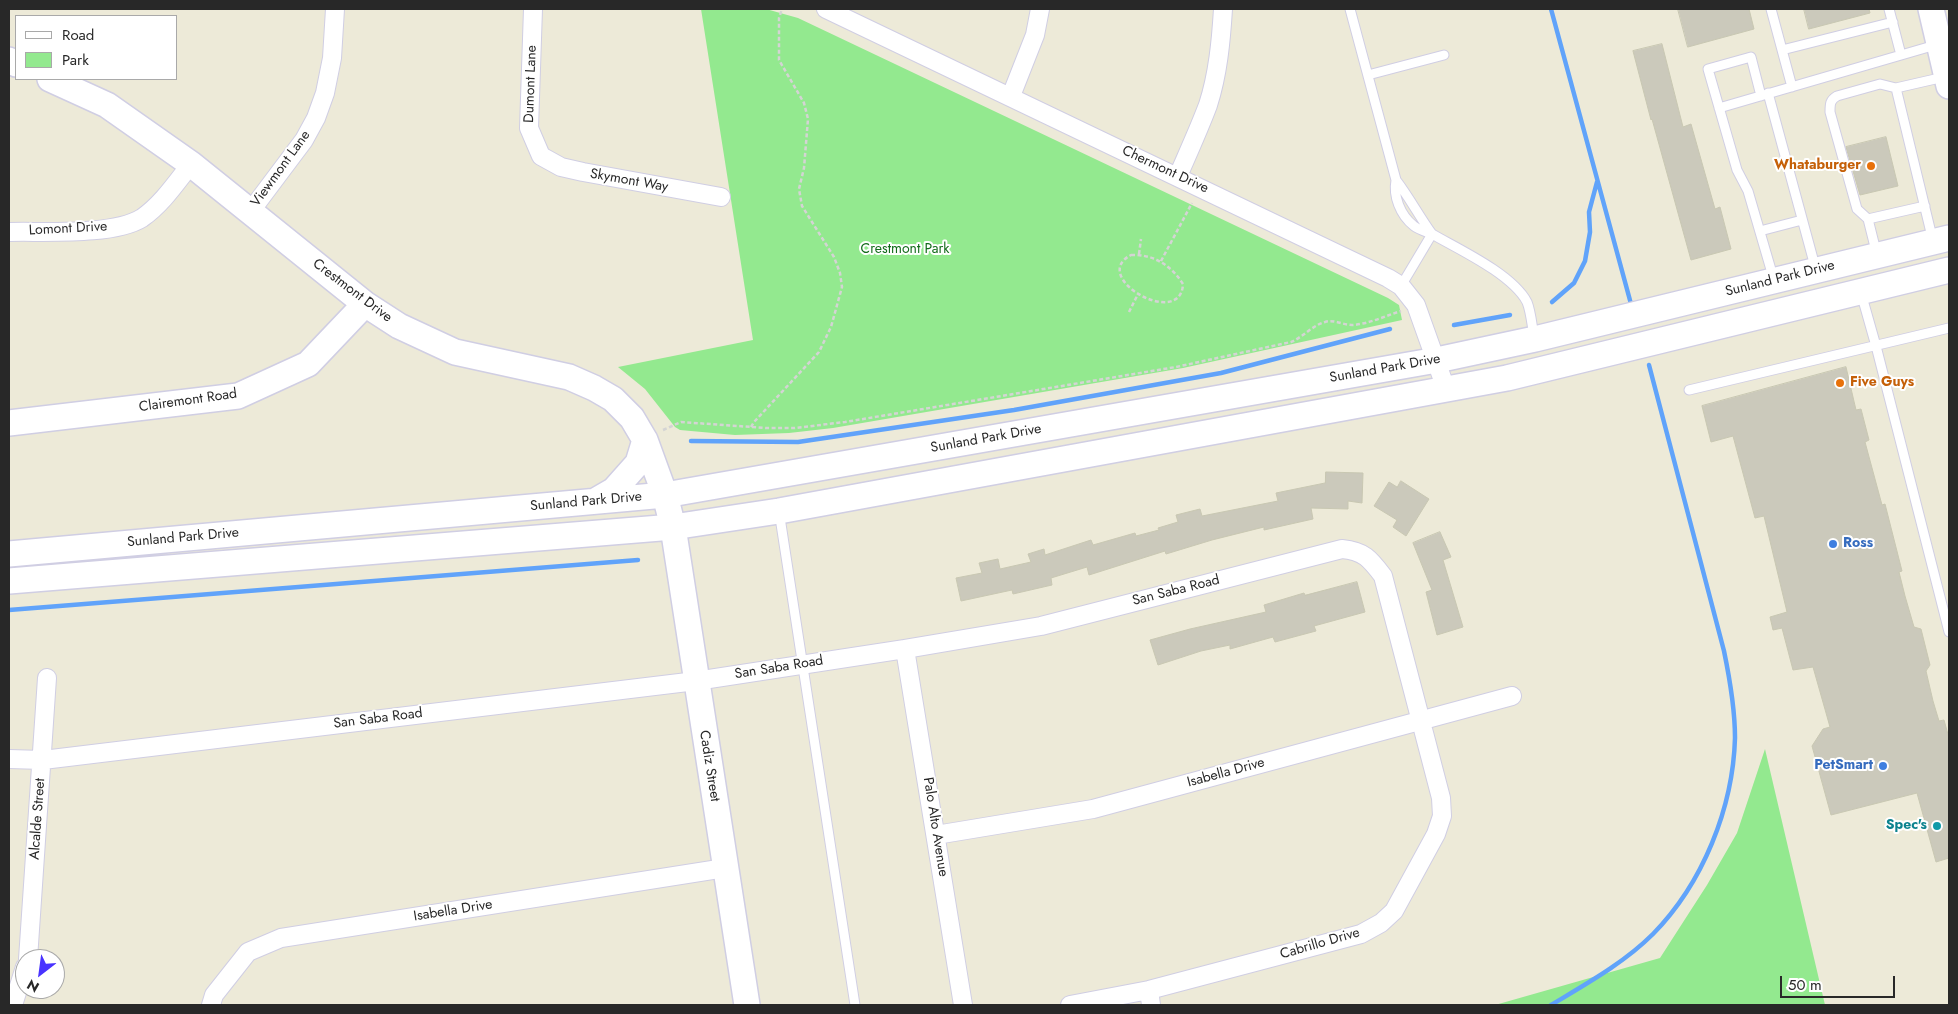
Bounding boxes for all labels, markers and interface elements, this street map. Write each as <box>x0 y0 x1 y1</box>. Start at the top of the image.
legend <box>15 15 178 80</box>
text: Road <box>62 24 94 46</box>
street label: Dumont Lane <box>521 45 541 123</box>
text: Park <box>62 49 89 71</box>
street label: Viewmont Lane <box>248 127 314 211</box>
street label: Chermont Drive <box>1119 143 1211 197</box>
place label: Whataburger <box>1774 158 1861 174</box>
marker: Whataburger <box>1865 160 1877 172</box>
street label: Skymont Way <box>589 166 669 196</box>
street label: Lomont Drive <box>28 219 108 239</box>
park label: Crestmont Park <box>861 242 949 258</box>
street label: Crestmont Drive <box>309 256 395 326</box>
street label: Sunland Park Drive <box>1724 257 1836 301</box>
street label: Sunland Park Drive <box>1328 351 1442 387</box>
place label: Five Guys <box>1850 375 1914 391</box>
marker: Five Guys <box>1834 377 1846 389</box>
street label: Clairemont Road <box>138 386 238 416</box>
street label: Sunland Park Drive <box>929 421 1043 457</box>
street label: Sunland Park Drive <box>529 489 643 515</box>
street label: Sunland Park Drive <box>126 525 240 551</box>
place label: Ross <box>1843 536 1873 552</box>
marker: Ross <box>1827 538 1839 550</box>
street label: San Saba Road <box>1131 572 1221 610</box>
street label: San Saba Road <box>733 653 825 683</box>
street label: San Saba Road <box>333 705 423 733</box>
street label: Cadiz Street <box>695 729 723 803</box>
street label: Isabella Drive <box>1185 755 1267 791</box>
place label: PetSmart <box>1814 758 1873 774</box>
marker: PetSmart <box>1877 760 1889 772</box>
street label: Palo Alto Avenue <box>919 776 951 878</box>
street label: Alcalde Street <box>27 778 49 860</box>
place label: Spec's <box>1886 818 1927 834</box>
marker: Spec's <box>1931 820 1943 832</box>
street label: Isabella Drive <box>412 896 494 926</box>
street label: Cabrillo Drive <box>1278 925 1362 963</box>
north arrow <box>15 949 65 999</box>
scale bar <box>1783 966 1898 998</box>
text: 50 m <box>1788 974 1822 996</box>
text: N <box>23 975 43 998</box>

